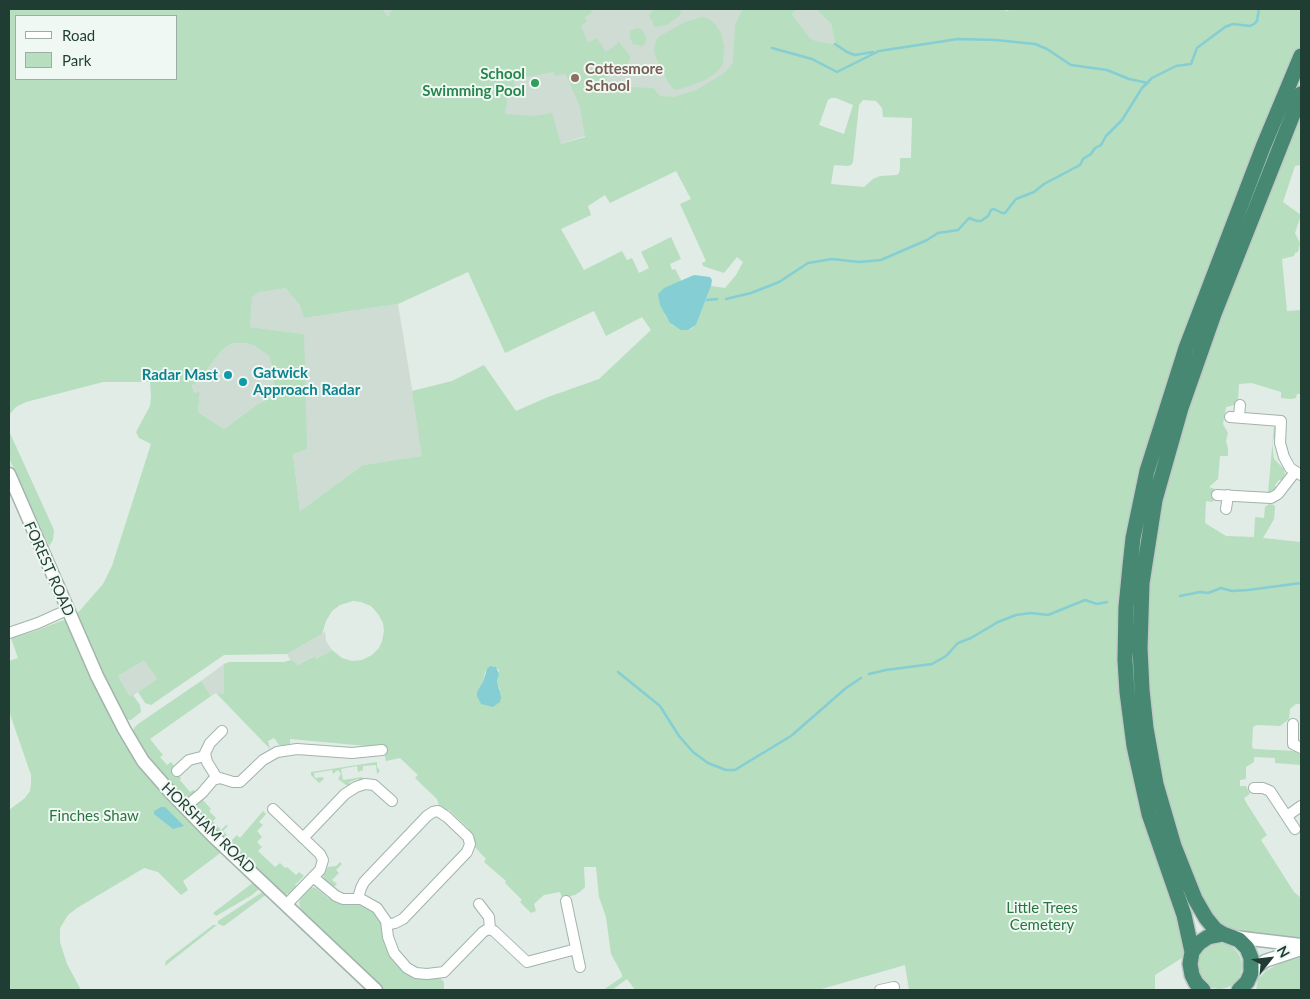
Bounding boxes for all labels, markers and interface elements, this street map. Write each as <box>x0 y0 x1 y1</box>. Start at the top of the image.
legend <box>15 15 178 80</box>
text: Road <box>62 26 95 44</box>
text: Park <box>62 51 91 69</box>
place label: Cottesmore School <box>585 60 663 95</box>
place label: School Swimming Pool <box>422 65 525 100</box>
marker: Cottesmore School <box>569 72 581 84</box>
marker: School Swimming Pool <box>529 77 541 89</box>
place label: Gatwick Approach Radar <box>253 364 360 399</box>
place label: Radar Mast <box>142 366 218 384</box>
marker: Radar Mast <box>222 369 234 381</box>
marker: Gatwick Approach Radar <box>237 376 249 388</box>
street label: FOREST ROAD <box>20 519 78 619</box>
street label: HORSHAM ROAD <box>158 779 258 877</box>
park label: Finches Shaw <box>49 807 139 825</box>
park label: Little Trees Cemetery <box>1006 899 1078 934</box>
north arrow <box>1245 934 1295 984</box>
text: N <box>1274 943 1294 960</box>

